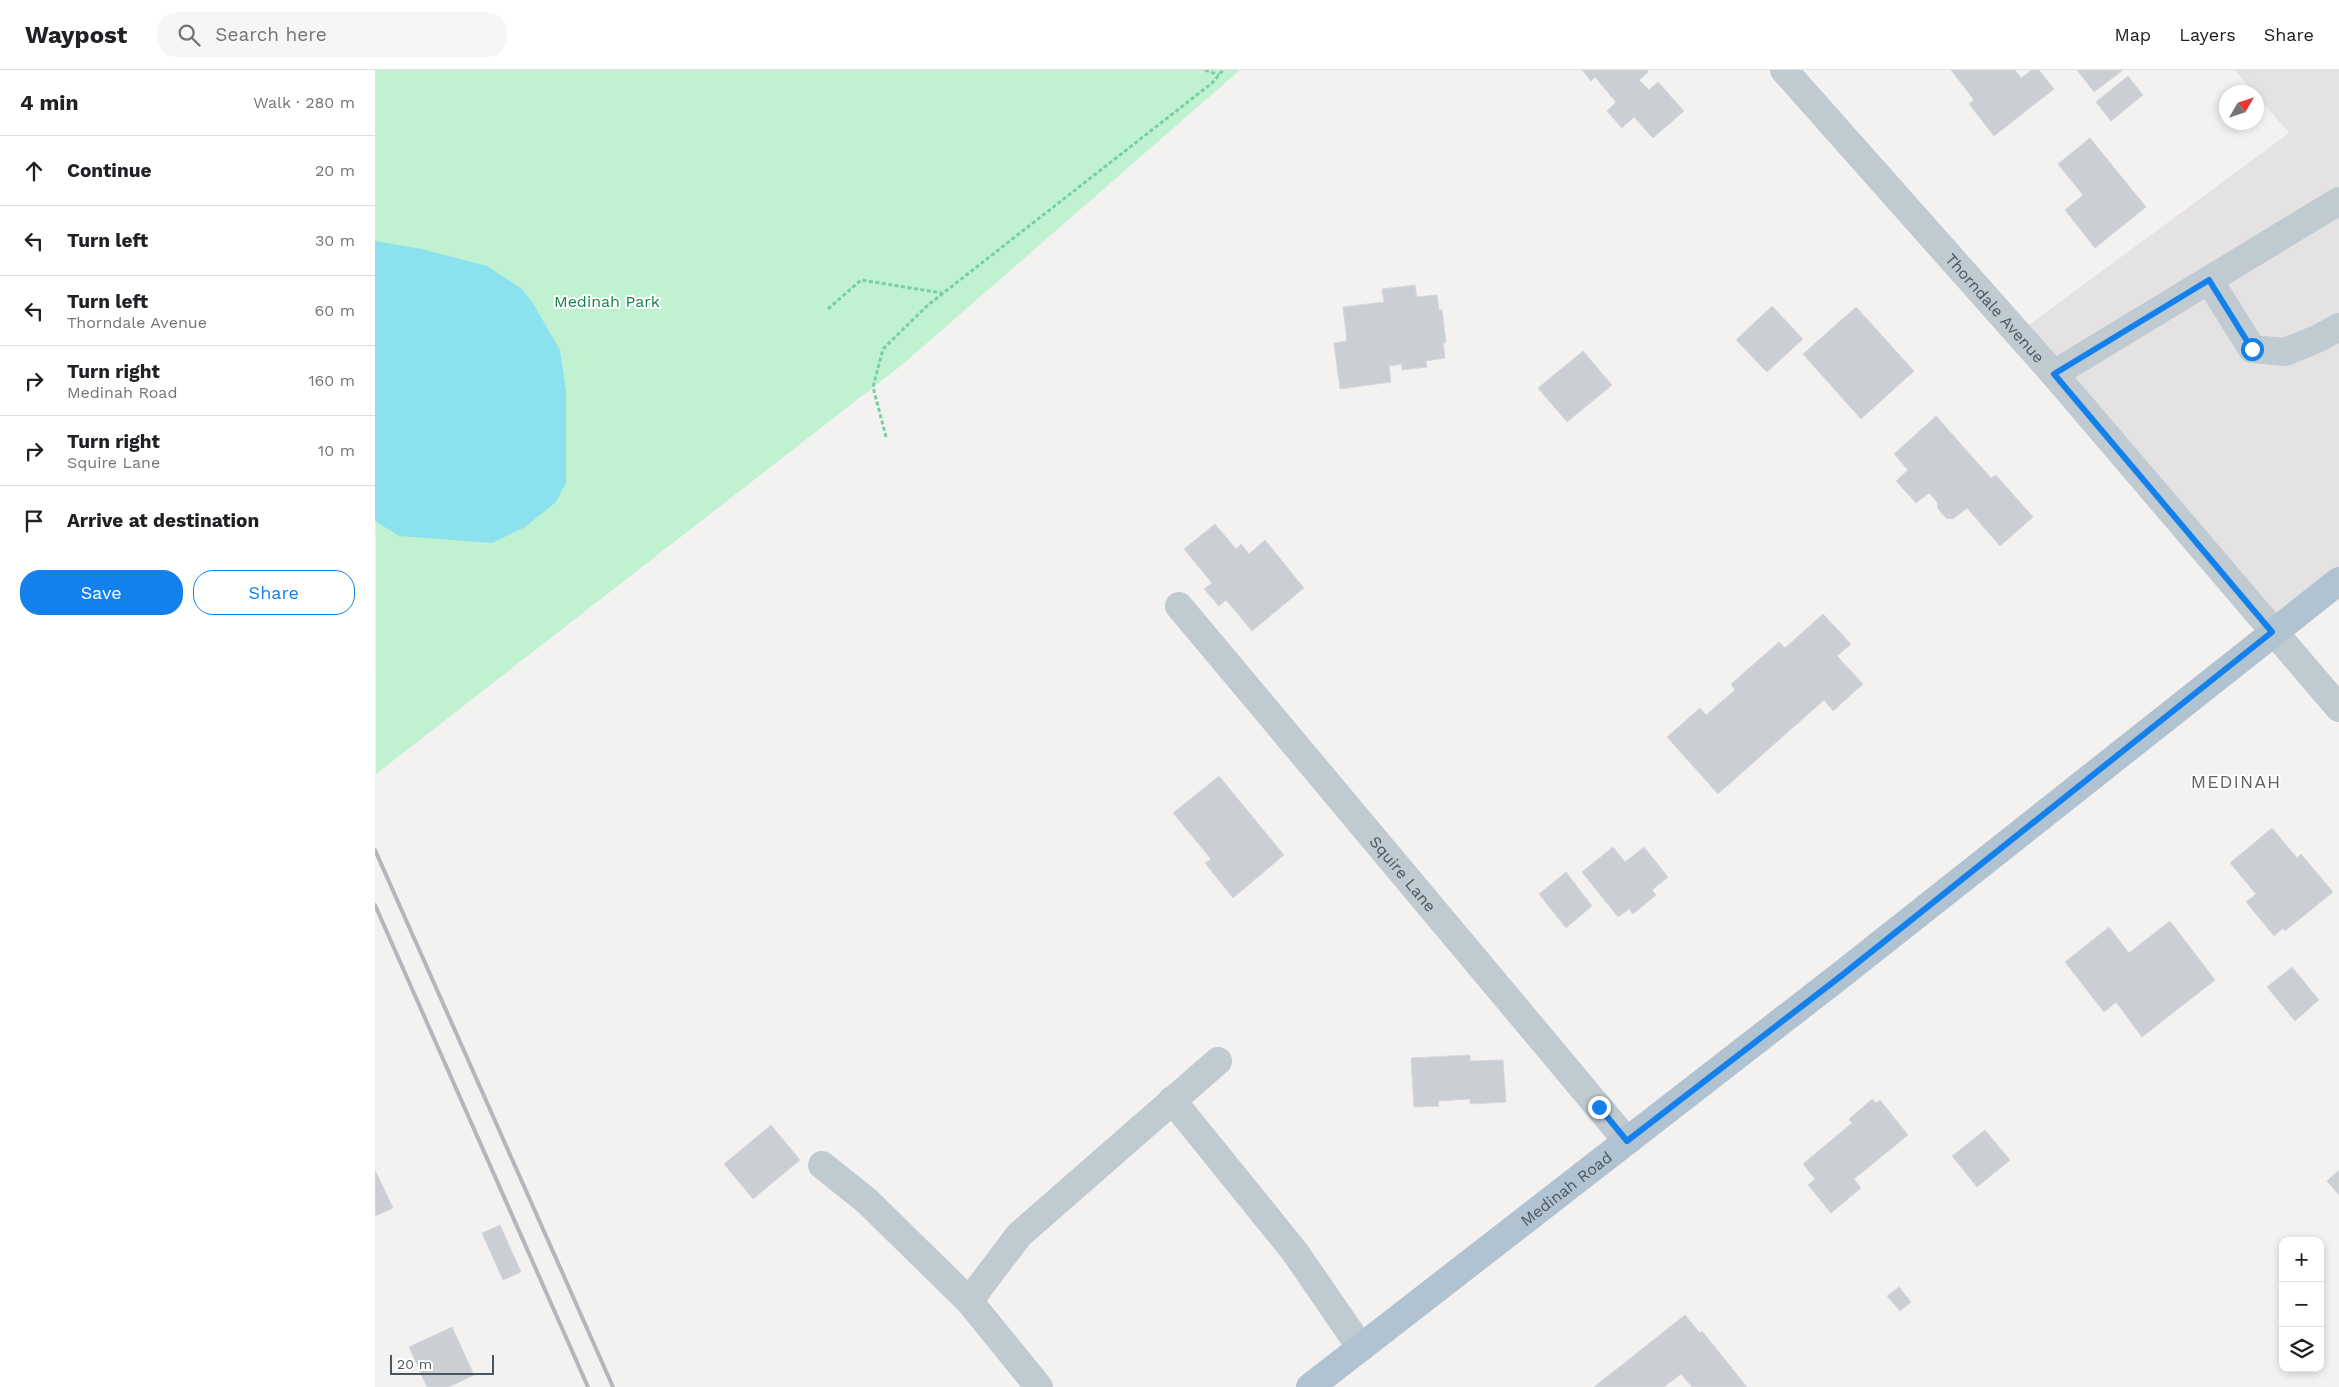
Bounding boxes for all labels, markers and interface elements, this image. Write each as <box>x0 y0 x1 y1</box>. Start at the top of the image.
search box <box>157 12 507 57</box>
text: Waypost <box>25 21 127 49</box>
icon: search <box>175 21 203 49</box>
text: Search here <box>215 23 327 46</box>
text: Map <box>2114 24 2151 45</box>
text: Layers <box>2179 24 2236 45</box>
text: Share <box>2264 24 2314 45</box>
north arrow <box>2219 85 2264 130</box>
text: 4 min <box>20 90 78 115</box>
text: Walk · 280 m <box>253 93 355 112</box>
icon: ahead <box>20 157 48 185</box>
text: Continue <box>67 159 151 182</box>
text: 20 m <box>315 161 355 180</box>
icon: left <box>20 227 48 255</box>
text: Turn left <box>67 229 148 252</box>
text: 30 m <box>315 231 355 250</box>
street label: Thorndale Avenue <box>1941 249 2048 367</box>
text: Turn left <box>67 290 148 313</box>
park label: Medinah Park <box>554 292 660 311</box>
icon: left <box>20 297 48 325</box>
text: 60 m <box>315 301 355 320</box>
text: Thorndale Avenue <box>67 313 207 332</box>
route start <box>2241 338 2264 361</box>
text: Turn right <box>67 360 160 383</box>
icon: right <box>20 367 48 395</box>
text: 160 m <box>308 371 355 390</box>
text: Medinah Road <box>67 383 177 402</box>
text: Turn right <box>67 430 160 453</box>
icon: right <box>20 437 48 465</box>
text: 10 m <box>318 441 355 460</box>
text: Squire Lane <box>67 453 160 472</box>
icon: arrive <box>20 507 48 535</box>
text: Arrive at destination <box>67 509 259 532</box>
button: Save <box>20 570 183 615</box>
button: Share <box>193 570 355 615</box>
district label: MEDINAH <box>2191 771 2281 792</box>
street label: Squire Lane <box>1365 832 1440 916</box>
route end <box>1588 1096 1611 1119</box>
street label: Medinah Road <box>1517 1147 1616 1230</box>
map controls <box>2279 1237 2324 1372</box>
button: + <box>2279 1237 2324 1282</box>
button: − <box>2279 1282 2324 1327</box>
button: layers <box>2279 1327 2324 1372</box>
scale bar <box>390 1352 494 1375</box>
text: 20 m <box>397 1356 432 1372</box>

